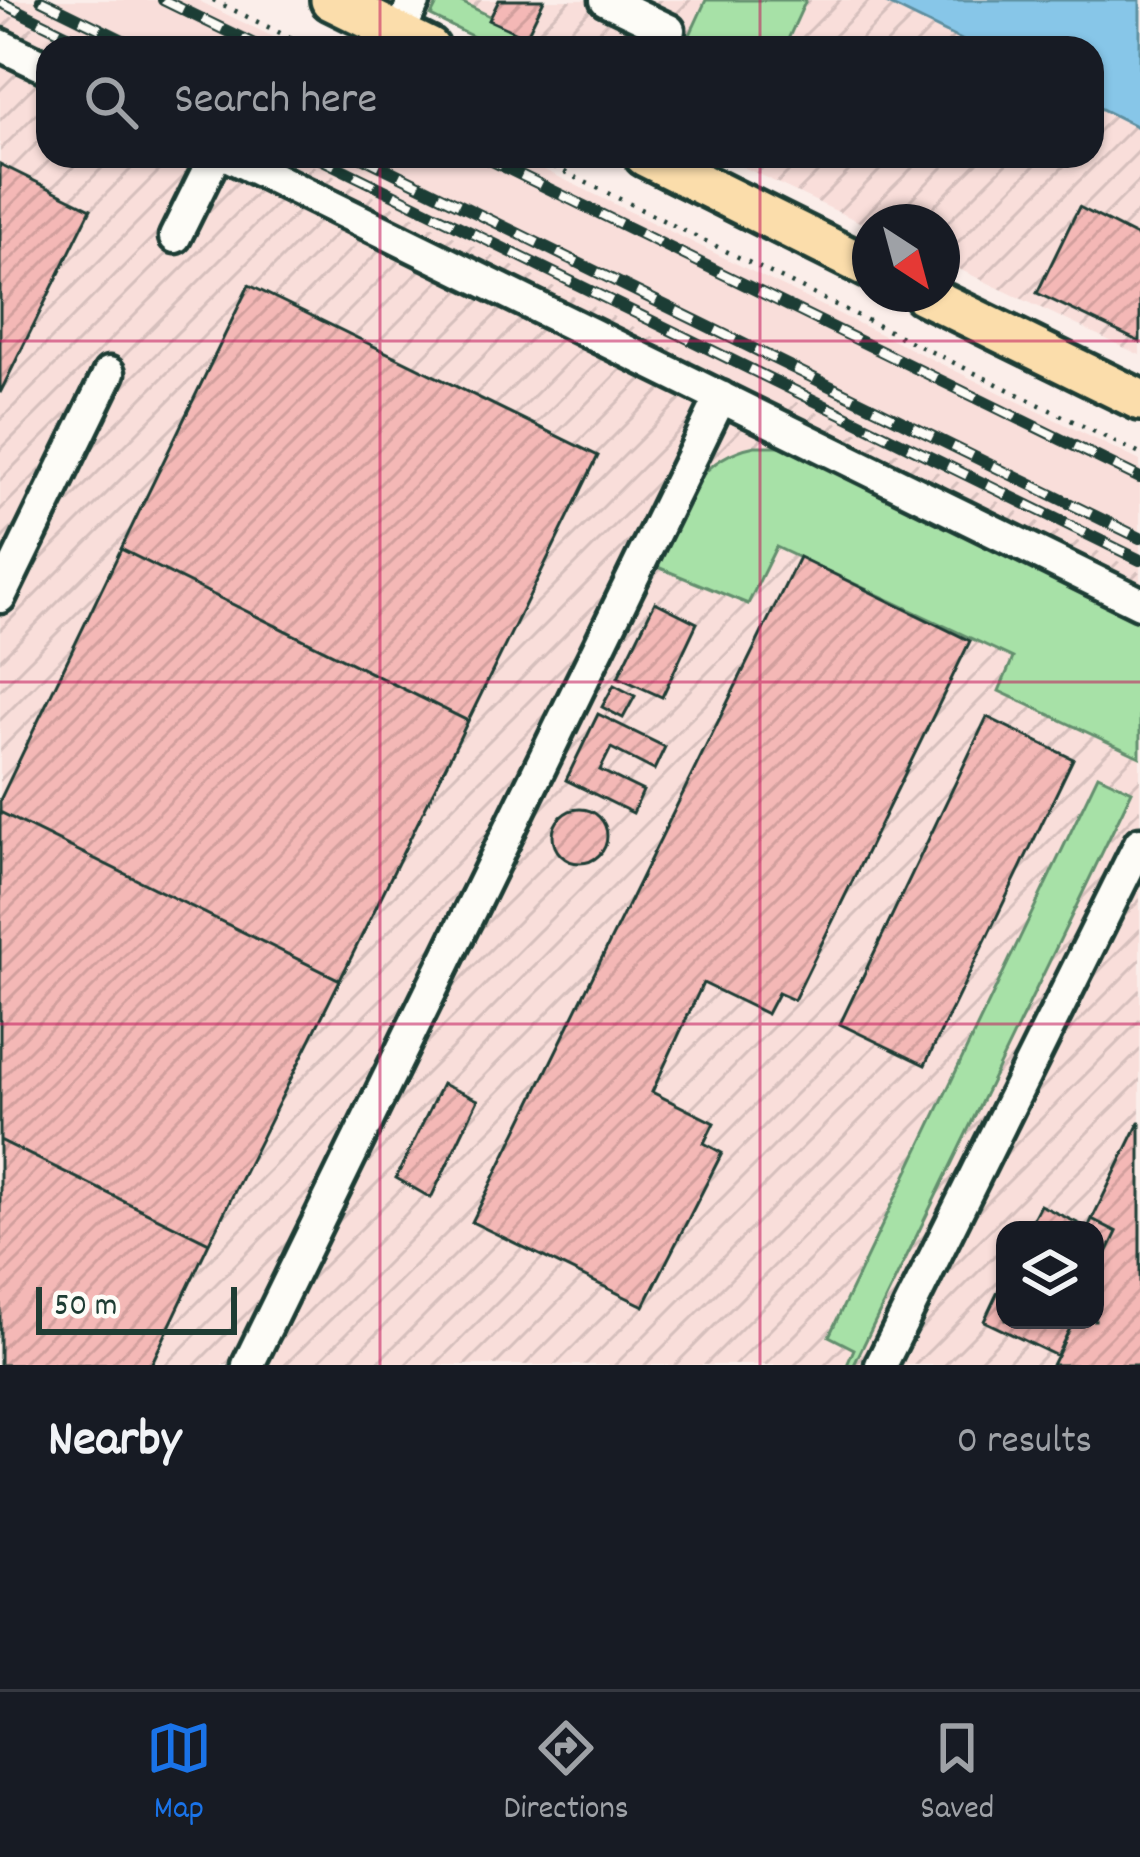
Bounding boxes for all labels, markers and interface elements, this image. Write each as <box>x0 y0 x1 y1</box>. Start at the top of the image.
search box <box>36 36 1104 168</box>
icon: search <box>78 69 144 135</box>
text: Search here <box>174 70 377 134</box>
north arrow <box>852 204 960 312</box>
map controls <box>996 1221 1104 1329</box>
button: layers <box>996 1221 1104 1329</box>
scale bar <box>36 1281 237 1334</box>
text: 50 m <box>54 1284 118 1331</box>
text: Nearby <box>48 1407 181 1479</box>
text: 0 results <box>957 1416 1092 1471</box>
tab: Map <box>146 1715 212 1834</box>
tab: Directions <box>504 1715 629 1834</box>
tab: Saved <box>920 1715 994 1834</box>

